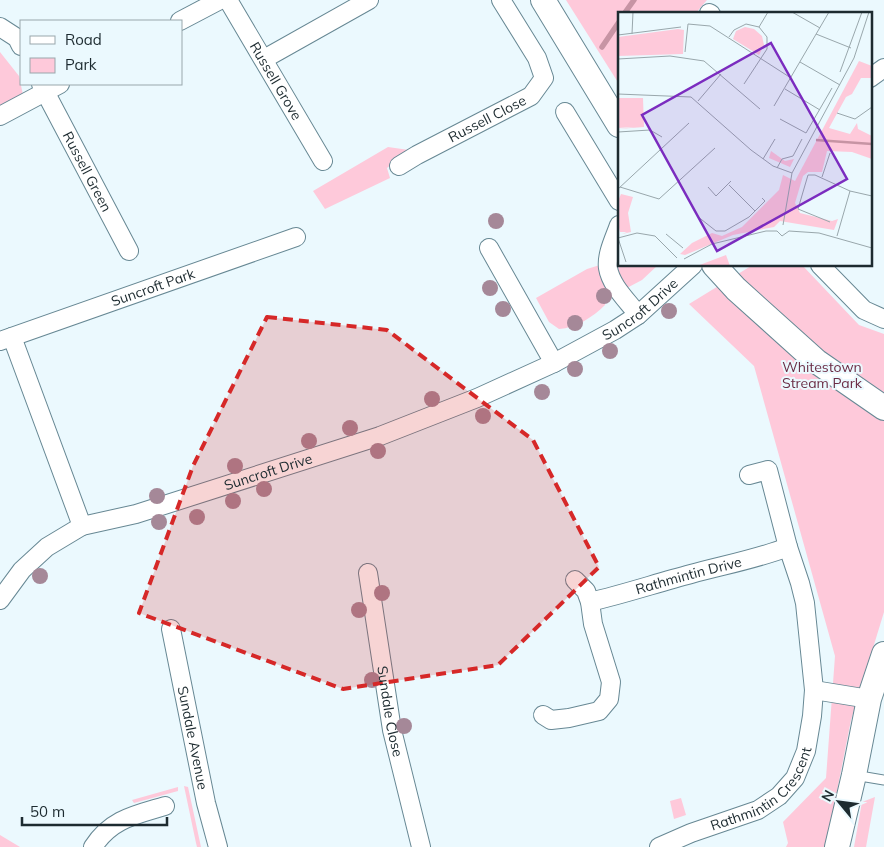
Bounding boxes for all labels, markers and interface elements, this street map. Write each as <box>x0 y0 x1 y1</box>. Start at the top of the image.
inset map <box>618 12 872 266</box>
legend <box>20 20 182 85</box>
text: Road <box>65 30 102 49</box>
street label: Russell Grove <box>246 39 306 123</box>
text: Park <box>65 55 97 74</box>
street label: Russell Close <box>445 91 529 146</box>
street label: Russell Green <box>59 128 116 215</box>
street label: Suncroft Park <box>109 264 198 310</box>
street label: Suncroft Drive <box>599 274 682 344</box>
park label: Whitestown Stream Park <box>782 358 863 392</box>
street label: Suncroft Drive <box>222 449 315 494</box>
street label: Rathmintin Drive <box>633 553 743 598</box>
street label: Sundale Close <box>373 665 407 759</box>
street label: Sundale Avenue <box>174 684 212 791</box>
street label: Rathmintin Crescent <box>708 746 816 835</box>
north arrow <box>814 777 864 827</box>
text: N <box>817 787 838 805</box>
scale bar <box>22 794 168 826</box>
text: 50 m <box>30 802 65 821</box>

